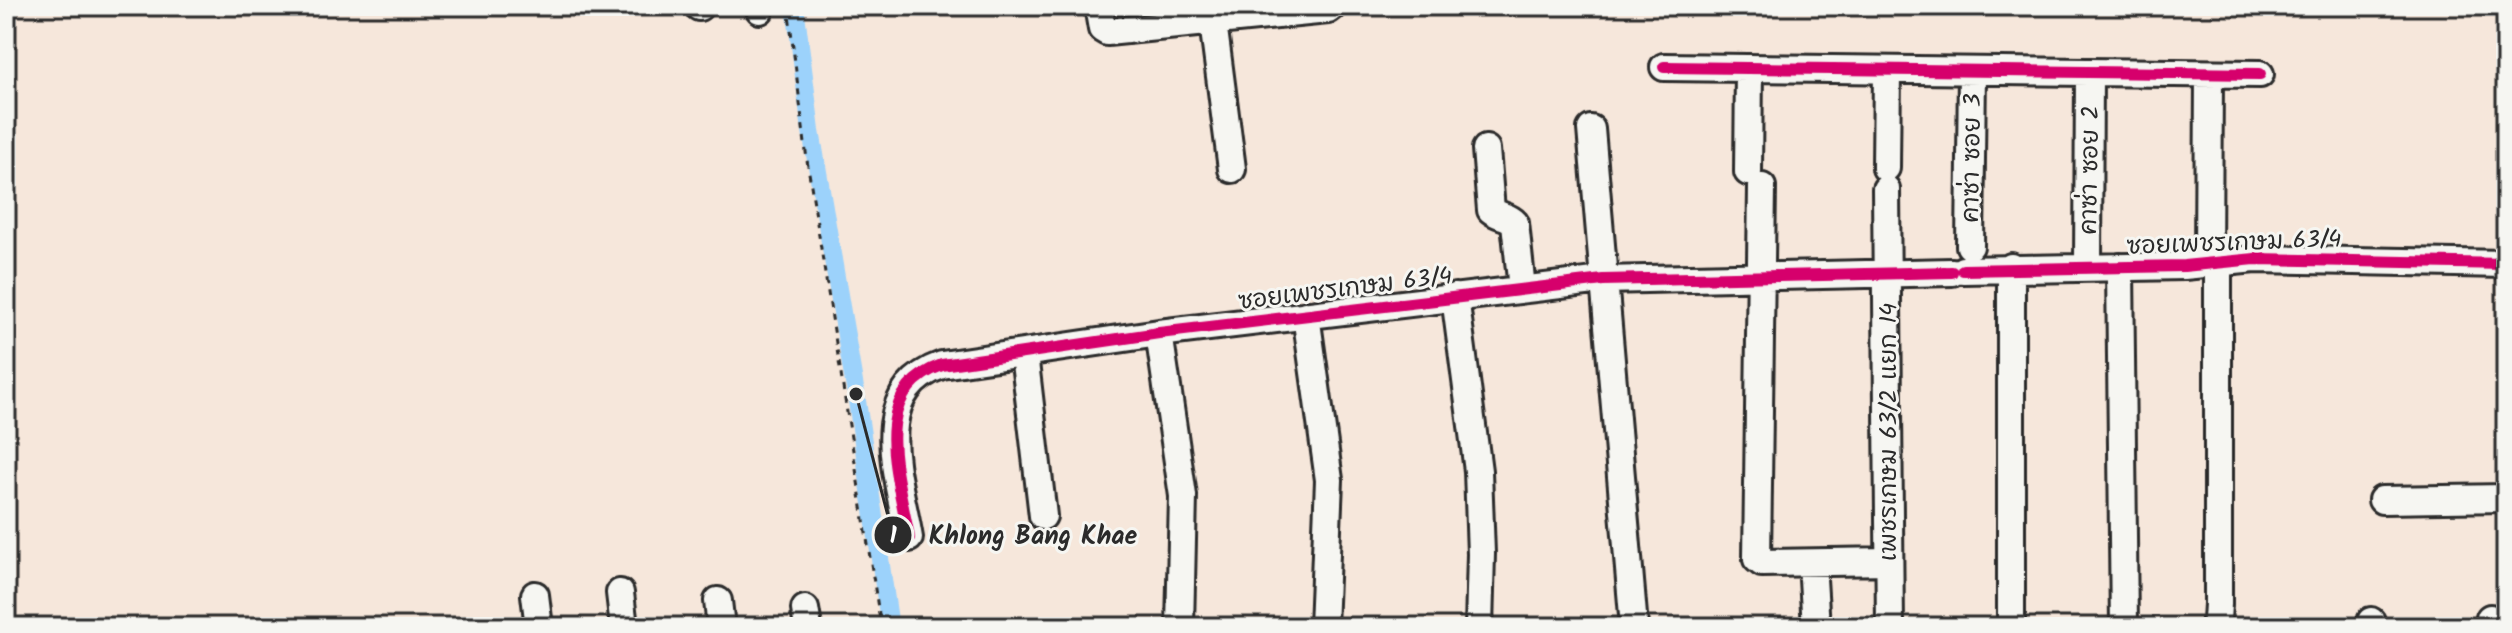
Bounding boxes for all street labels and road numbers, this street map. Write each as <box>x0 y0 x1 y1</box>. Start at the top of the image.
street label: คาซ่า ซอย 3 <box>1952 93 1993 223</box>
street label: คาซ่า ซอย 2 <box>2070 105 2111 235</box>
street label: ซอยเพชรเกษม 63/4 <box>2126 220 2342 267</box>
street label: ซอยเพชรเกษม 63/4 <box>1236 257 1454 322</box>
street label: เพชรเกษม 63/2 แยก 14 <box>1870 303 1909 561</box>

